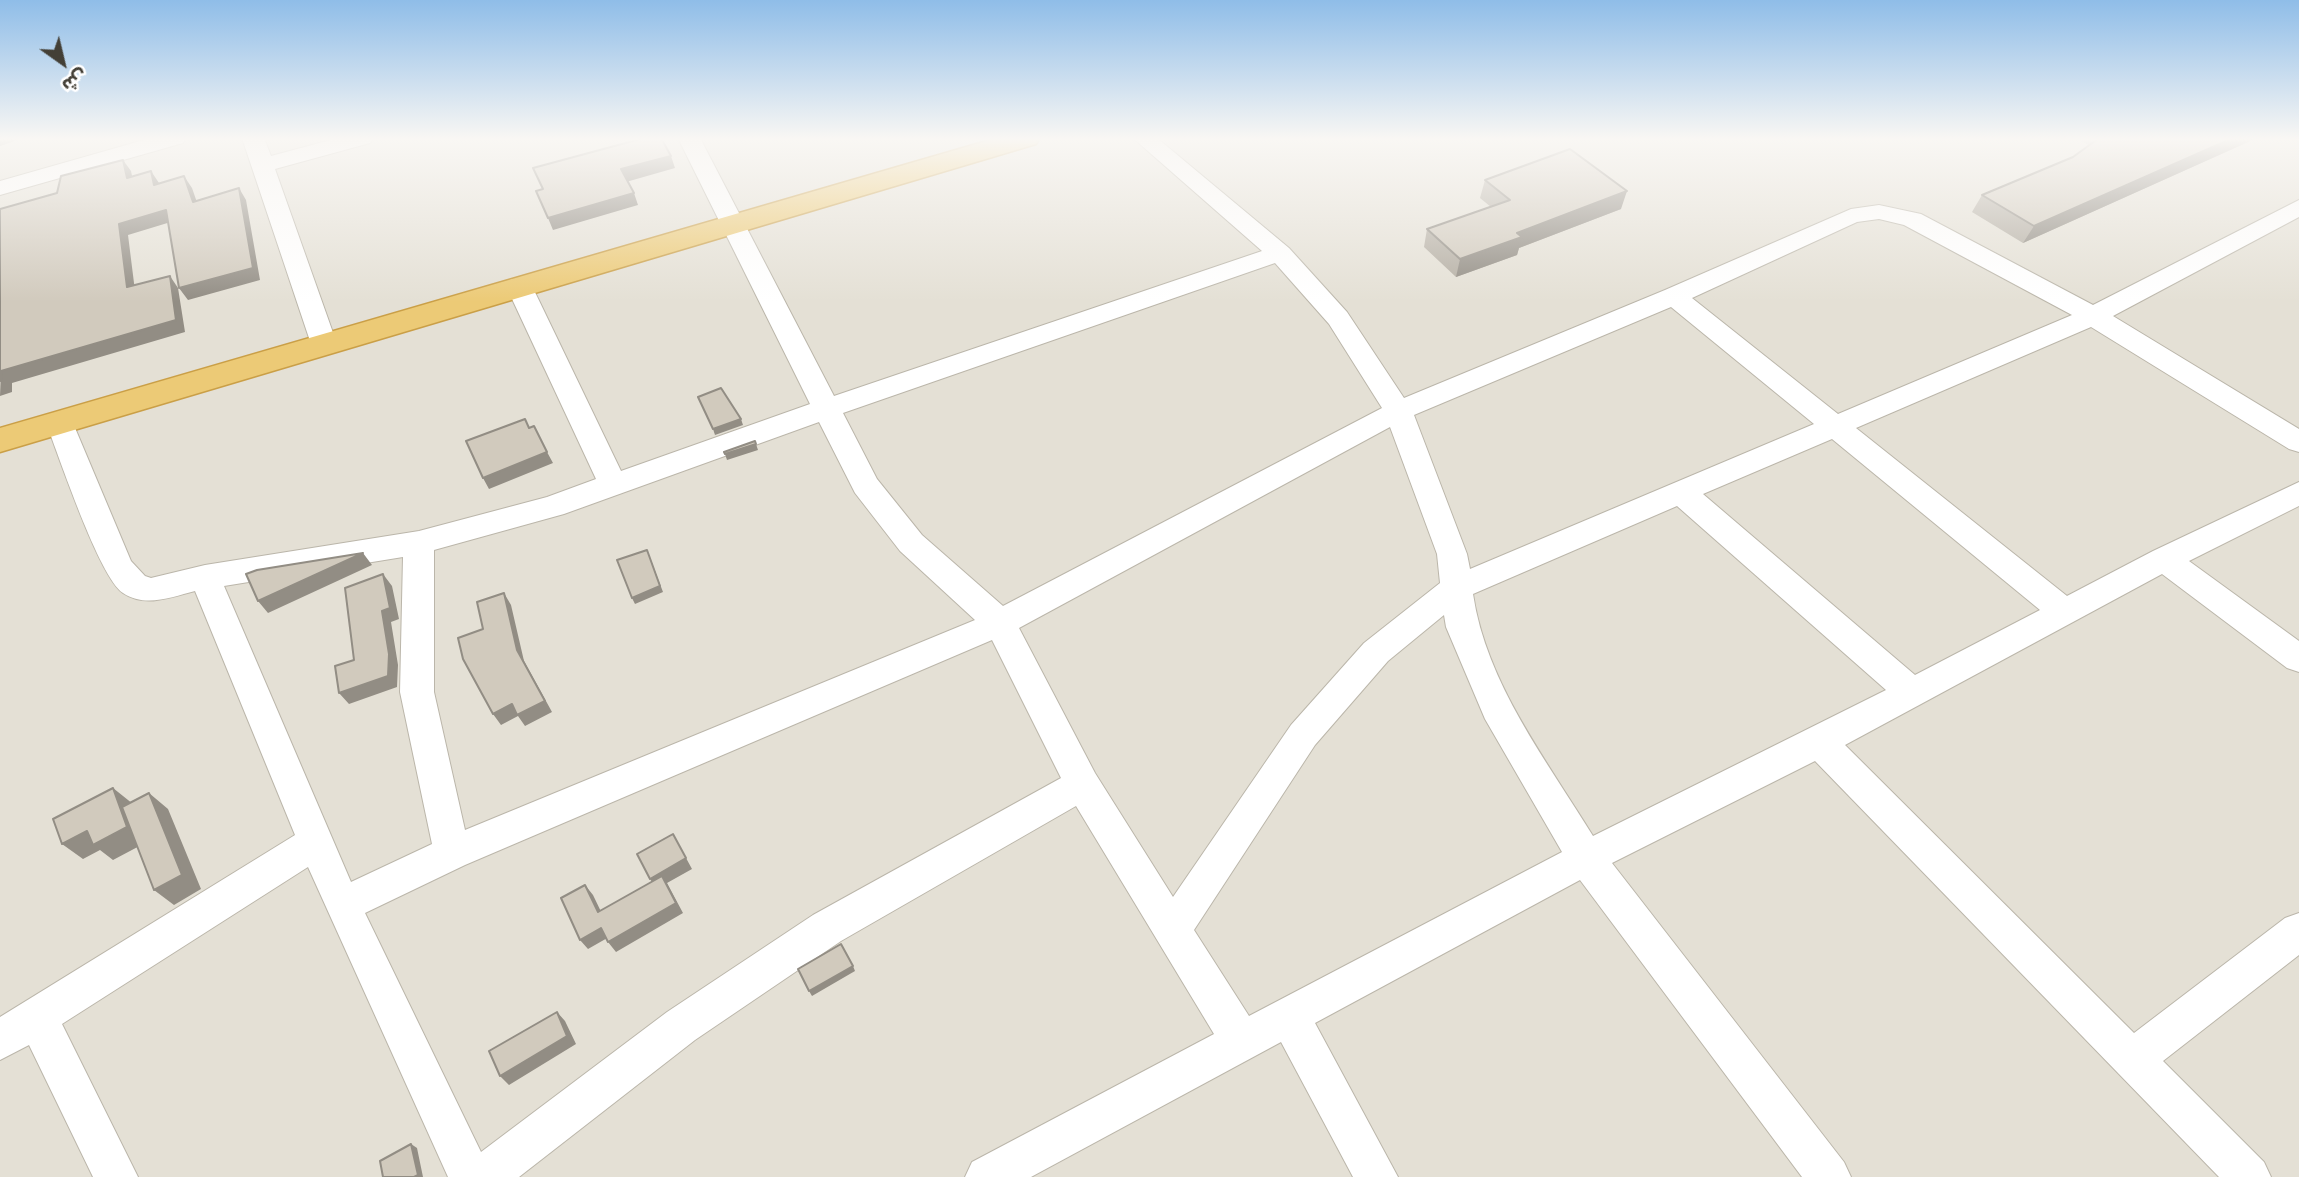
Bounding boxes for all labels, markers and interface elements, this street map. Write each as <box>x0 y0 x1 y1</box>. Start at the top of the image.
north arrow <box>28 28 98 98</box>
text: ش <box>58 64 92 98</box>

